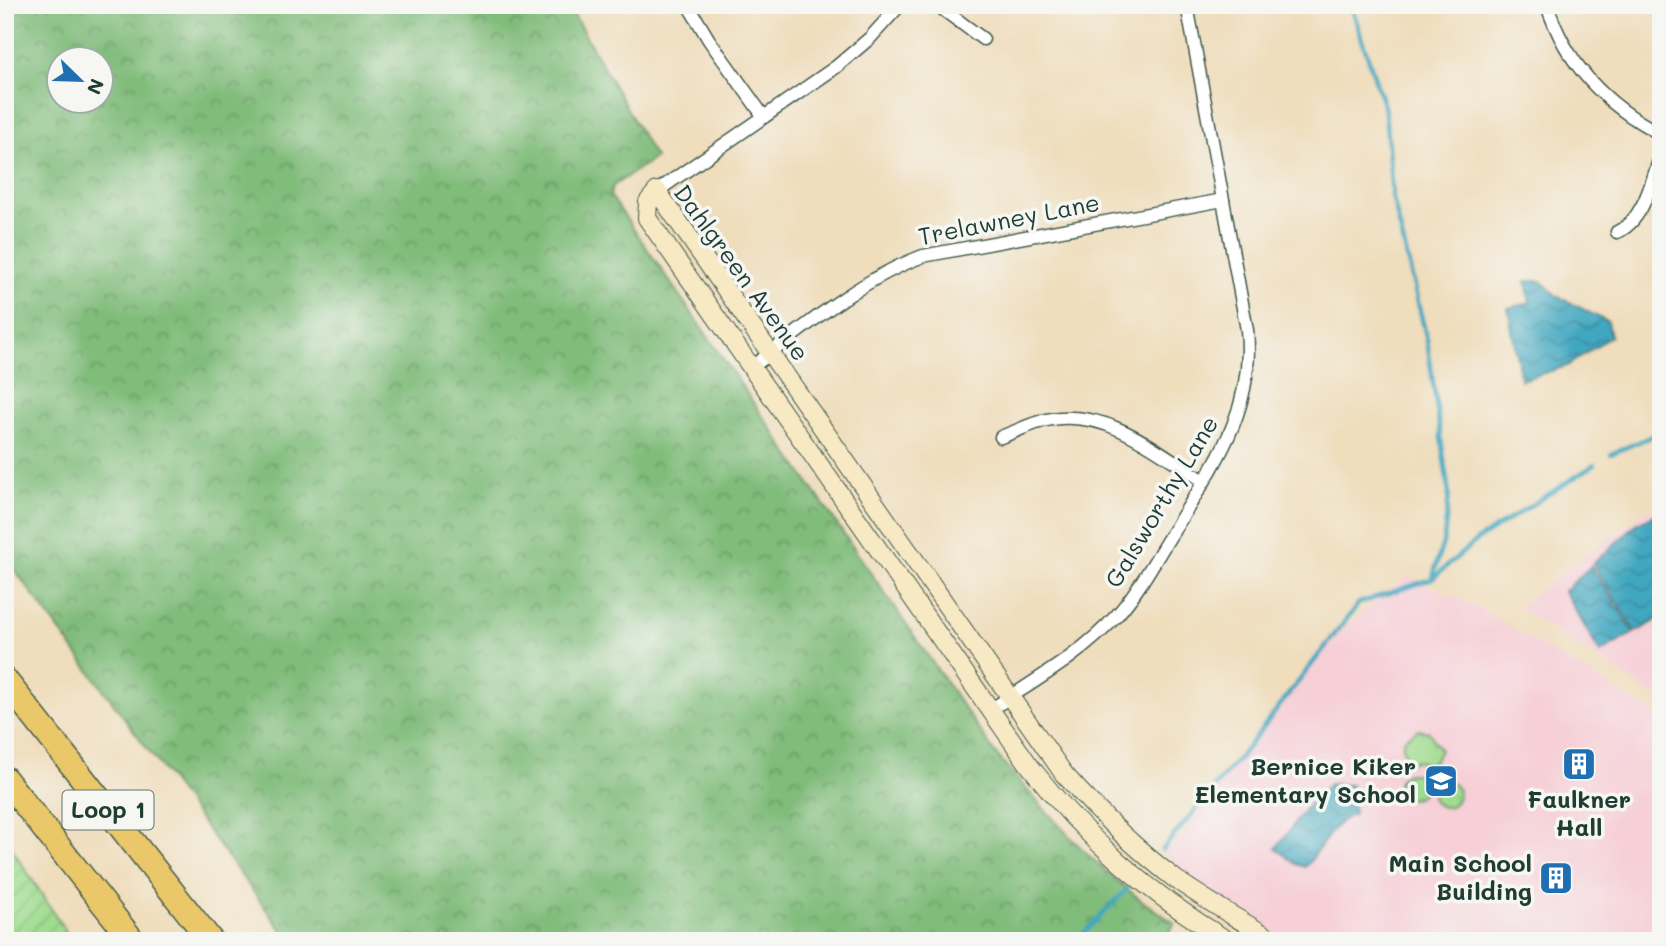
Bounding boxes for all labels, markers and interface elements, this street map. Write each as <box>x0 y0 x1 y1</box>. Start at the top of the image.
north arrow <box>46 46 116 116</box>
text: N <box>82 75 110 98</box>
street label: Dahlgreen Avenue <box>668 178 817 366</box>
street label: Trelawney Lane <box>915 186 1102 251</box>
street label: Galsworthy Lane <box>1097 410 1224 593</box>
building icon: Faulkner Hall <box>1560 745 1598 783</box>
place label: Bernice Kiker Elementary School <box>1194 750 1416 809</box>
school or university icon: Bernice Kiker Elementary School <box>1422 762 1460 800</box>
place label: Faulkner Hall <box>1527 783 1631 842</box>
road number: Loop 1 <box>62 790 154 830</box>
place label: Main School Building <box>1388 847 1532 906</box>
building icon: Main School Building <box>1537 859 1575 897</box>

